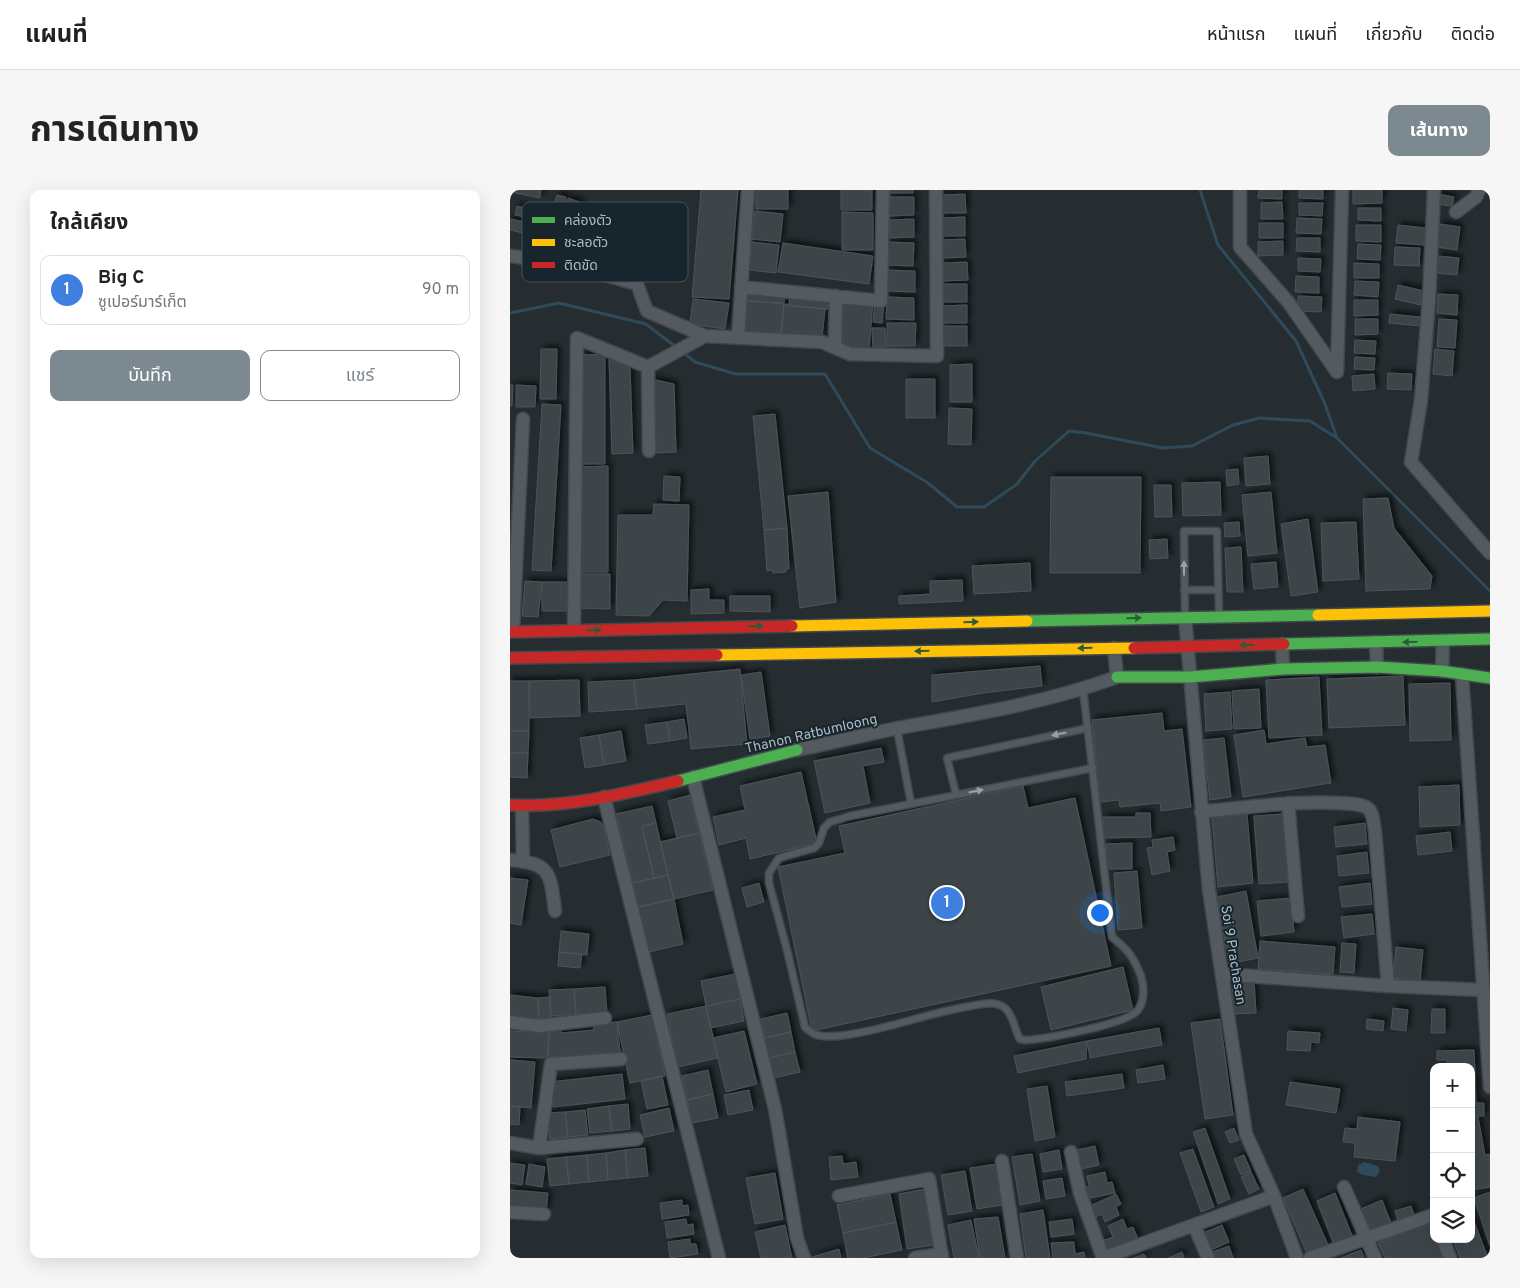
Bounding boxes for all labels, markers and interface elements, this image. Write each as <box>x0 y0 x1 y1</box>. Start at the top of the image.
text: แผนที่ <box>25 21 88 51</box>
text: หน้าแรก <box>1207 24 1265 47</box>
text: แผนที่ <box>1293 24 1337 47</box>
text: เกี่ยวกับ <box>1365 24 1423 47</box>
text: ติดต่อ <box>1451 24 1495 47</box>
button: เส้นทาง <box>1388 105 1490 156</box>
text: การเดินทาง <box>30 110 199 154</box>
legend <box>522 202 688 282</box>
text: ใกล้เคียง <box>50 210 128 237</box>
text: คล่องตัว <box>564 212 612 230</box>
text: ชะลอตัว <box>564 235 608 252</box>
text: ติดขัด <box>564 258 598 275</box>
text: Big C <box>98 266 144 290</box>
text: 1 <box>64 280 70 300</box>
text: 90 m <box>422 280 459 300</box>
text: ซูเปอร์มาร์เก็ต <box>98 293 187 313</box>
button: บันทึก <box>50 350 250 401</box>
button: แชร์ <box>260 350 460 401</box>
one-way arrow <box>1180 560 1188 576</box>
one-way arrow <box>1126 614 1142 622</box>
one-way arrow <box>963 618 979 626</box>
one-way arrow <box>748 622 764 630</box>
one-way arrow <box>586 625 602 633</box>
one-way arrow <box>1402 638 1418 646</box>
one-way arrow <box>1239 641 1255 649</box>
one-way arrow <box>1077 644 1093 652</box>
one-way arrow <box>914 647 930 655</box>
street label: Thanon Ratbumloong <box>744 711 879 758</box>
one-way arrow <box>1052 730 1067 738</box>
one-way arrow <box>969 786 985 794</box>
pin: 1 <box>931 884 963 922</box>
your location <box>1087 900 1113 926</box>
street label: Soi 9 Prachasan <box>1216 904 1249 1006</box>
map controls <box>1430 1063 1475 1243</box>
button: + <box>1430 1063 1475 1108</box>
button: − <box>1430 1108 1475 1153</box>
button: locate <box>1430 1153 1475 1198</box>
button: layers <box>1430 1198 1475 1243</box>

